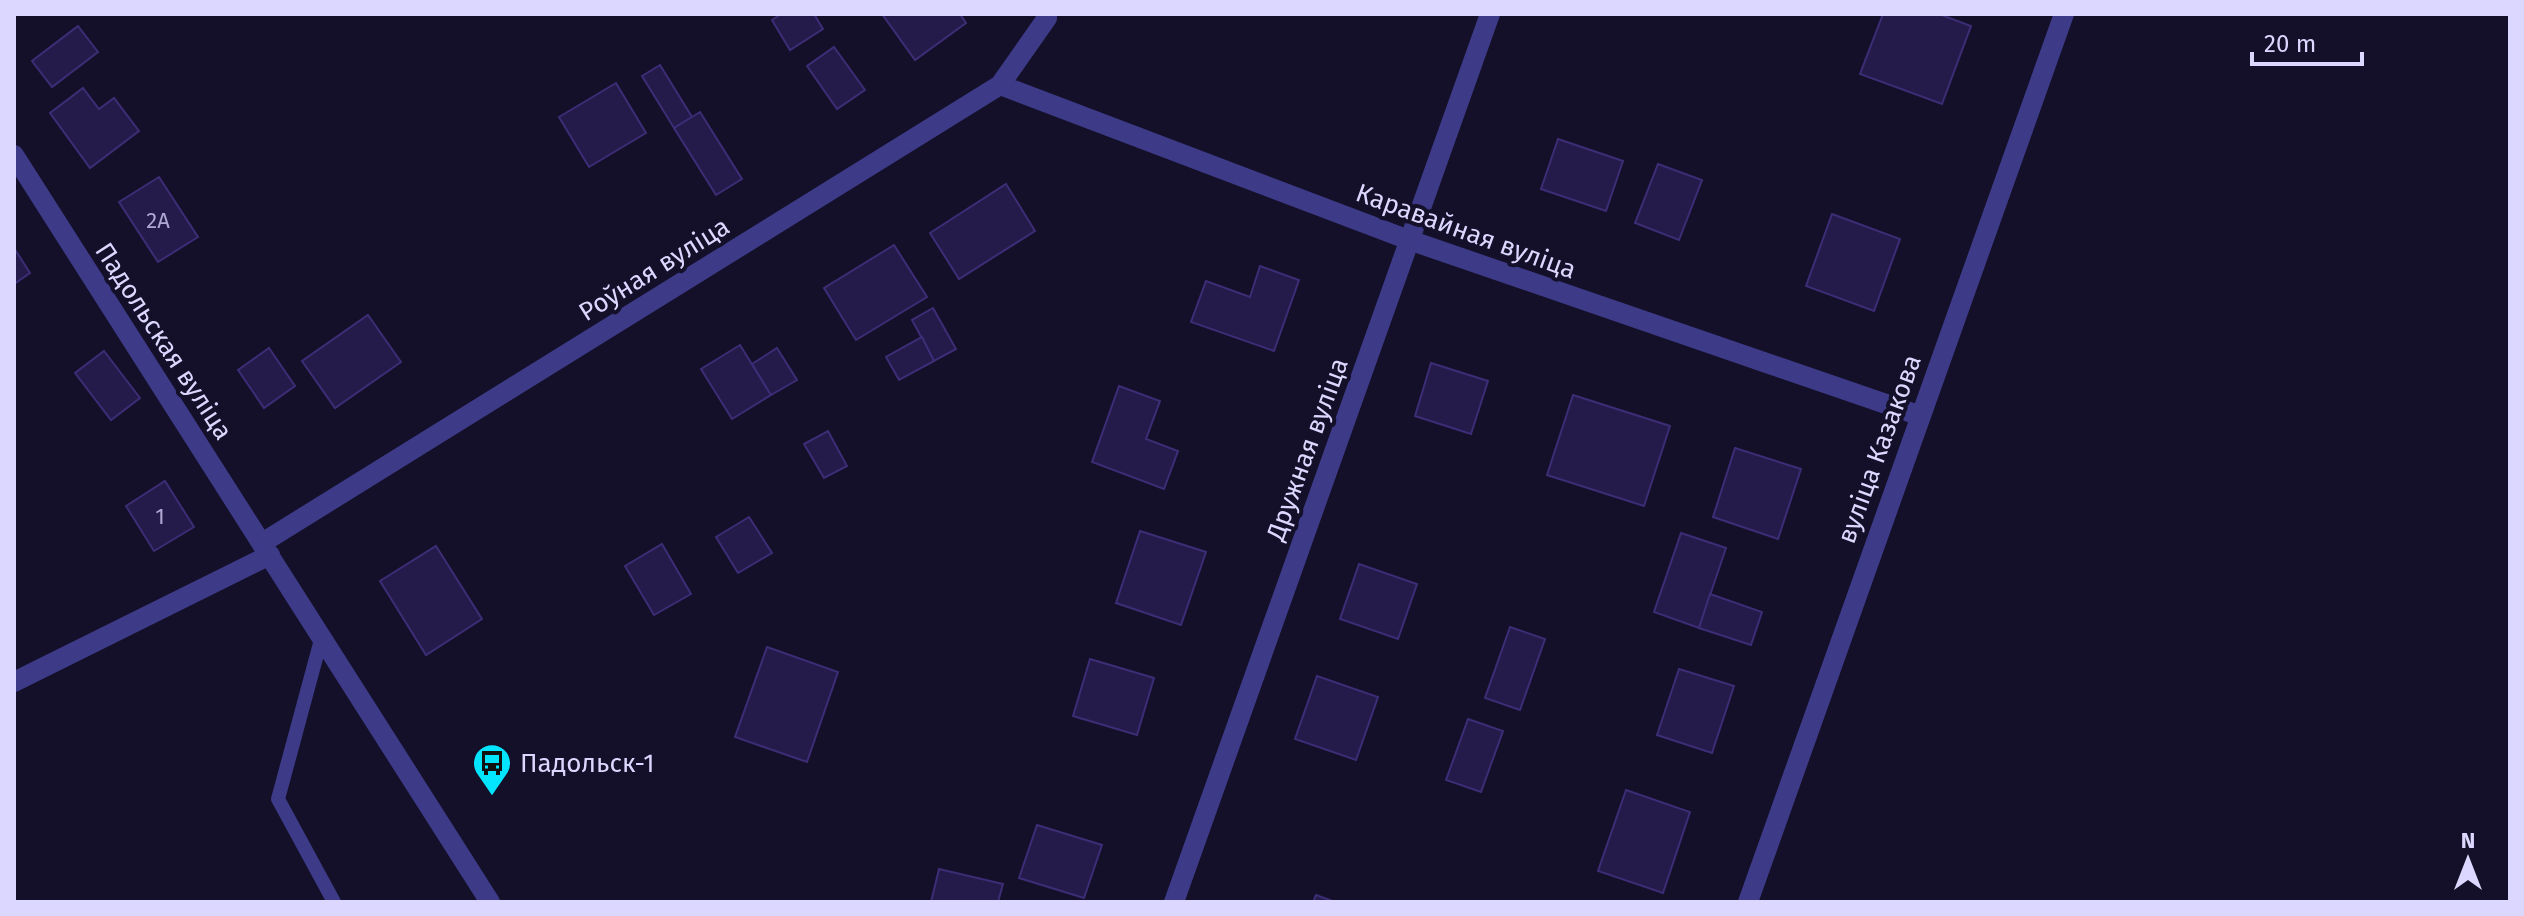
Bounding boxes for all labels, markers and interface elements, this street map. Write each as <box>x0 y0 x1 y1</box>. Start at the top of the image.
scale bar <box>2252 16 2362 66</box>
text: 20 m <box>2264 30 2316 58</box>
street label: Каравайная вуліца <box>1352 177 1580 286</box>
house number: 2А <box>146 207 170 234</box>
street label: Роўная вуліца <box>573 211 735 328</box>
street label: Падольская вуліца <box>88 237 239 446</box>
street label: вуліца Казакова <box>1831 351 1928 548</box>
street label: Дружная вуліца <box>1260 354 1355 546</box>
house number: 1 <box>155 503 165 530</box>
bus stop icon: Падольск-1 <box>471 742 513 797</box>
place label: Падольск-1 <box>520 748 654 779</box>
north arrow <box>2428 820 2508 900</box>
text: N <box>2461 827 2475 854</box>

